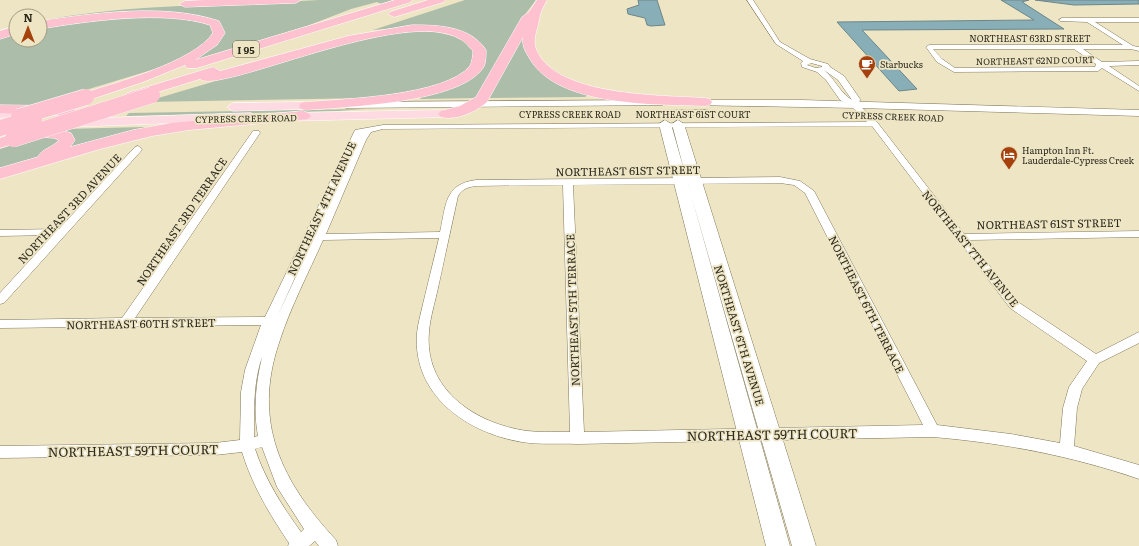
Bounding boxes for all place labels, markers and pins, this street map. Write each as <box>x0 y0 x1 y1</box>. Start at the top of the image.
cafe icon: Starbucks <box>857 54 877 79</box>
place label: Starbucks <box>880 57 923 71</box>
place label: Hampton Inn Ft. Lauderdale-Cypress Creek <box>1022 143 1134 167</box>
hotel icon: Hampton Inn Ft. Lauderdale-Cypress Creek <box>999 145 1019 170</box>

